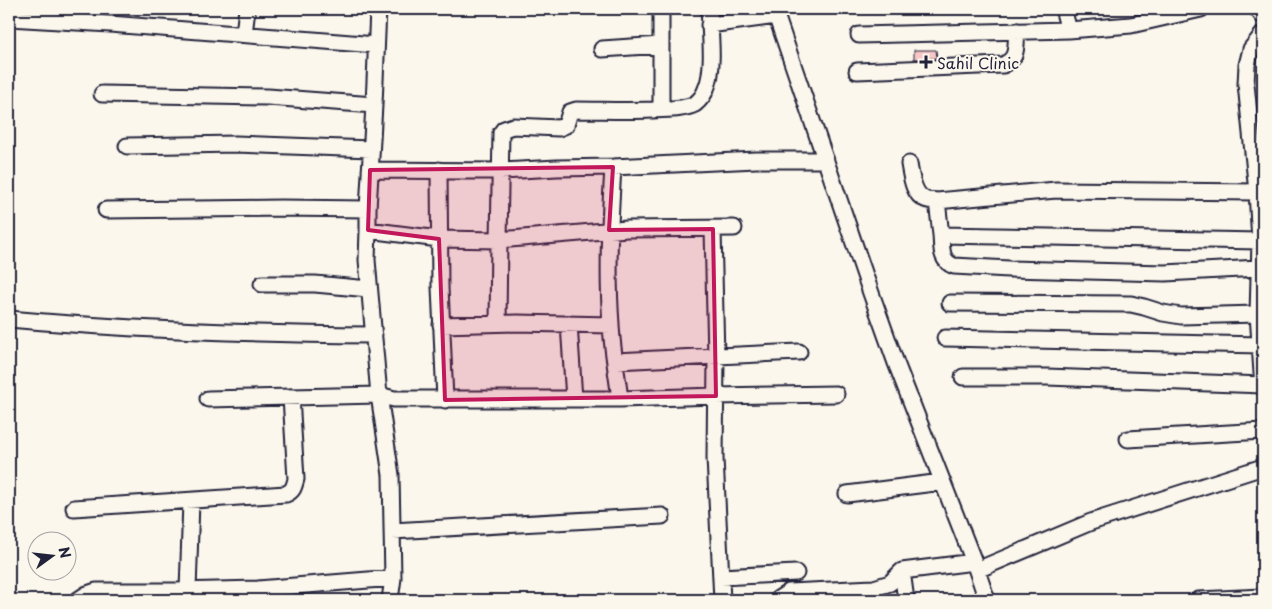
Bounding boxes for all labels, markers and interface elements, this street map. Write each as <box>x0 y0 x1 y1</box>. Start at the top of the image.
place label: Sahil Clinic <box>937 51 1019 74</box>
marker: Sahil Clinic <box>919 55 933 69</box>
north arrow <box>28 532 78 582</box>
text: N <box>53 544 77 561</box>

